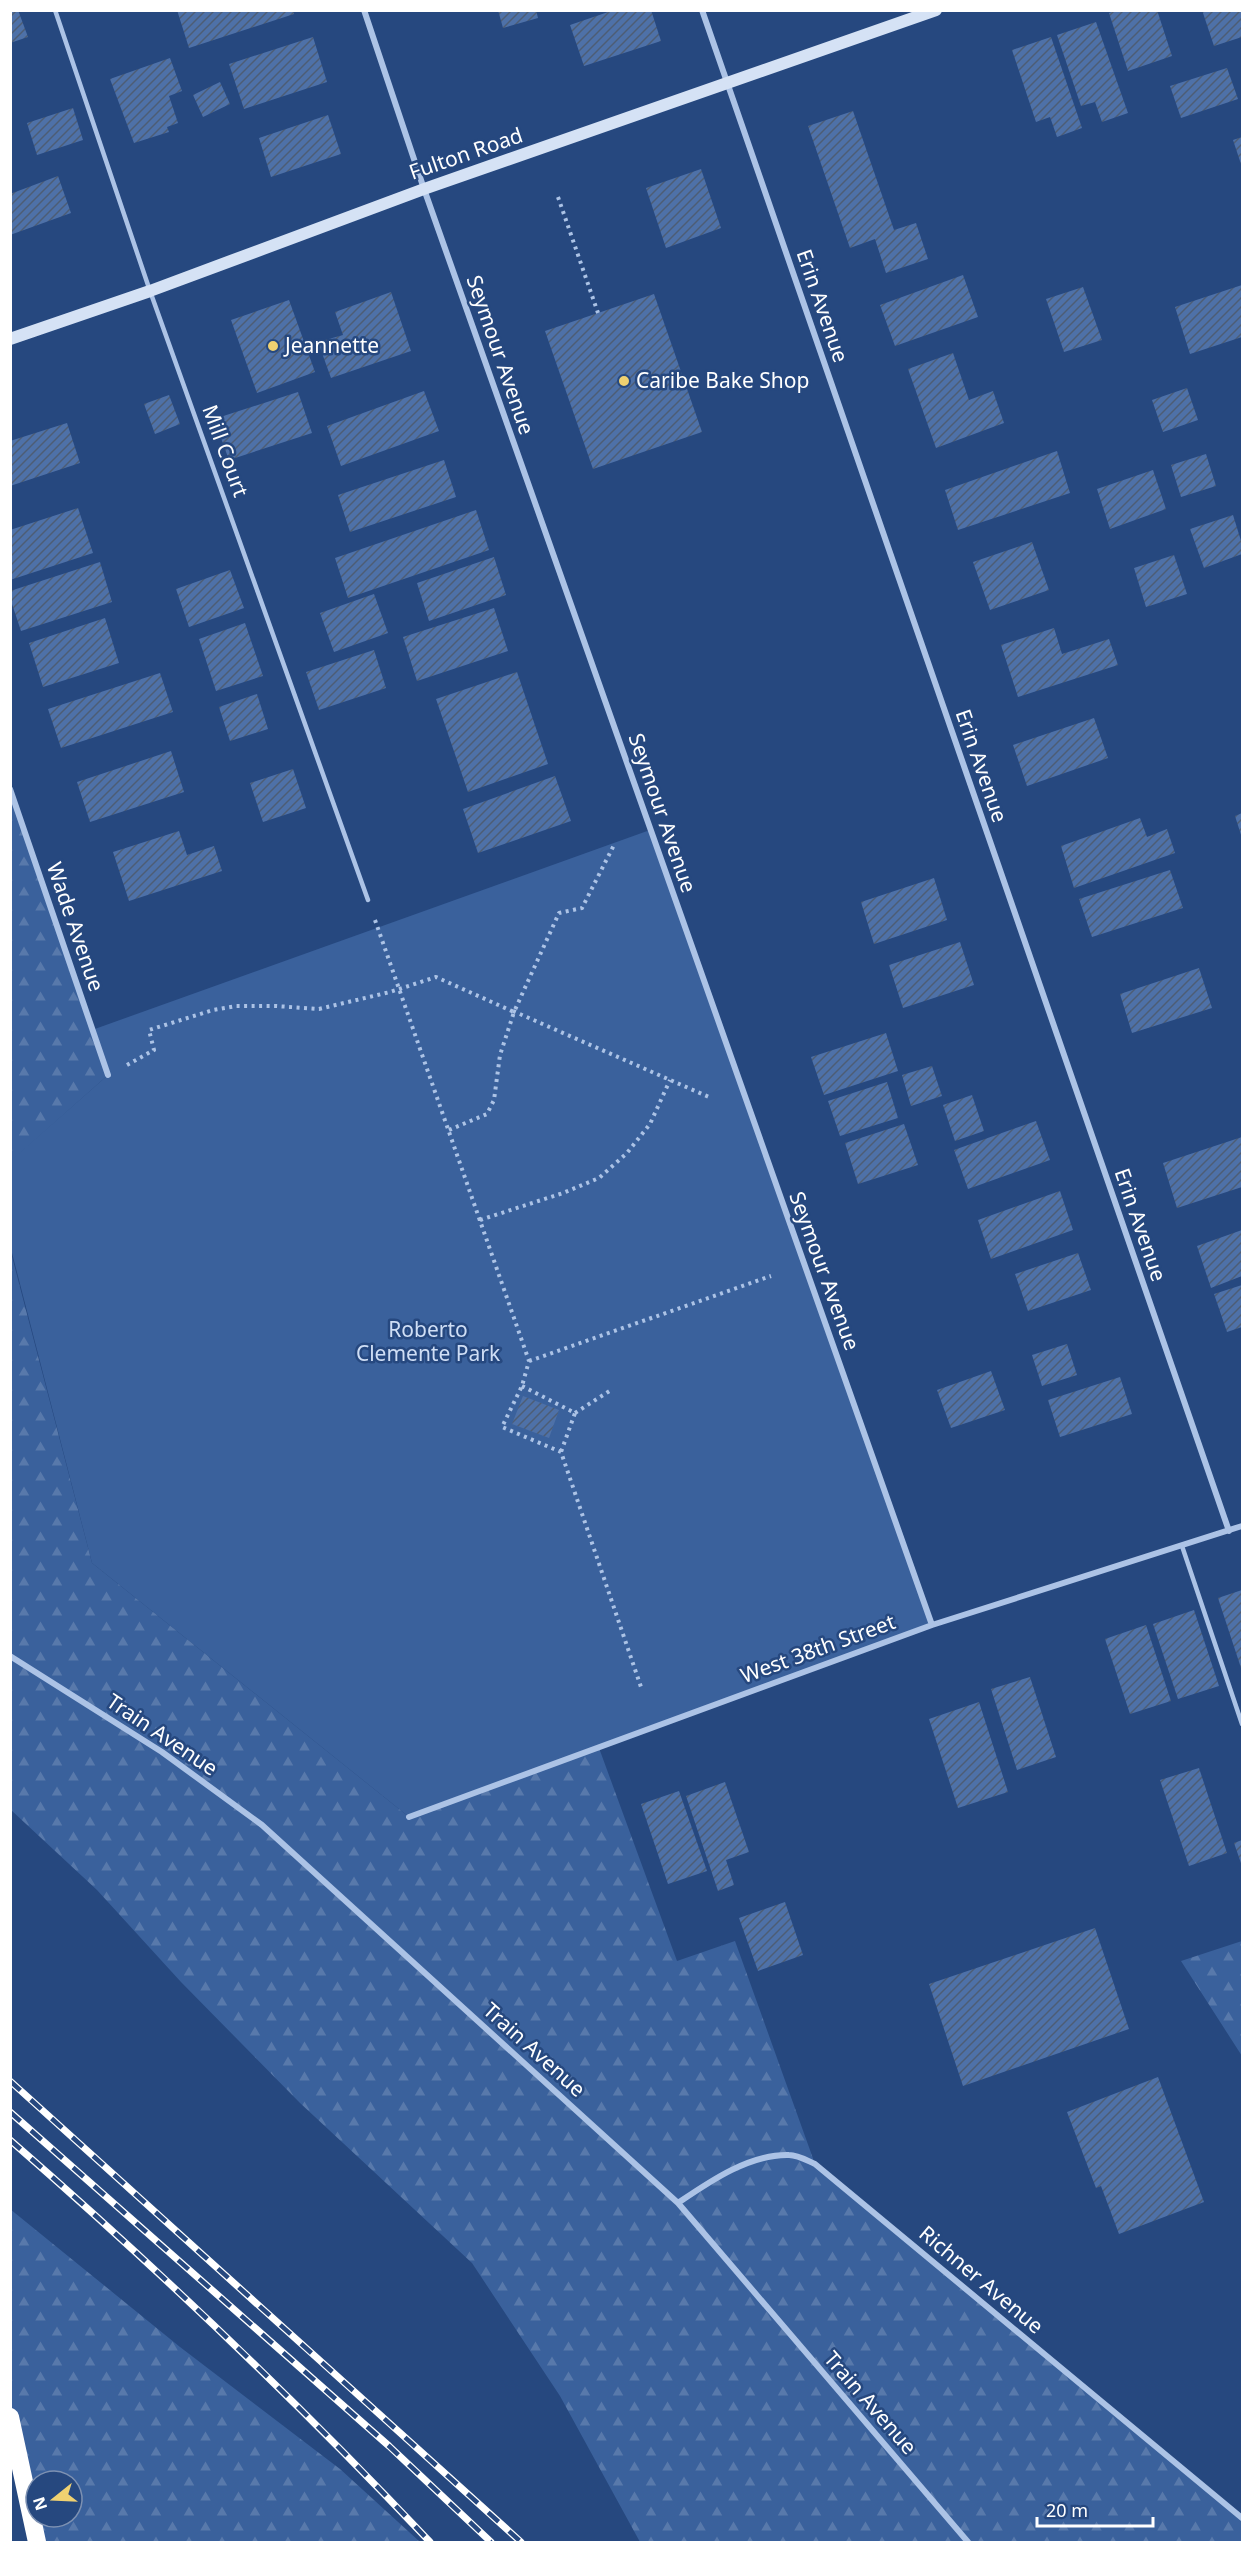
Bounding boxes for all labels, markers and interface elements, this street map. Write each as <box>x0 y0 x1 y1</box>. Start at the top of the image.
street label: Fulton Road <box>405 121 526 186</box>
street label: Erin Avenue <box>791 245 855 366</box>
street label: Seymour Avenue <box>461 271 541 438</box>
place label: Jeannette <box>283 331 379 359</box>
marker: Jeannette <box>266 339 280 353</box>
place label: Caribe Bake Shop <box>636 366 809 394</box>
marker: Caribe Bake Shop <box>617 374 631 388</box>
street label: Mill Court <box>196 401 256 501</box>
street label: Erin Avenue <box>950 705 1014 826</box>
street label: Seymour Avenue <box>623 729 703 896</box>
street label: Wade Avenue <box>41 858 111 995</box>
street label: Erin Avenue <box>1109 1164 1173 1285</box>
street label: Seymour Avenue <box>783 1187 867 1354</box>
park label: Roberto Clemente Park <box>356 1315 501 1367</box>
street label: West 38th Street <box>736 1607 899 1689</box>
street label: Train Avenue <box>102 1687 224 1782</box>
street label: Train Avenue <box>478 1996 592 2103</box>
street label: Richner Avenue <box>914 2219 1050 2340</box>
street label: Train Avenue <box>818 2345 923 2460</box>
north arrow <box>24 2469 84 2529</box>
scale bar <box>1037 2490 1152 2528</box>
text: N <box>27 2494 52 2513</box>
text: 20 m <box>1046 2498 1088 2522</box>

